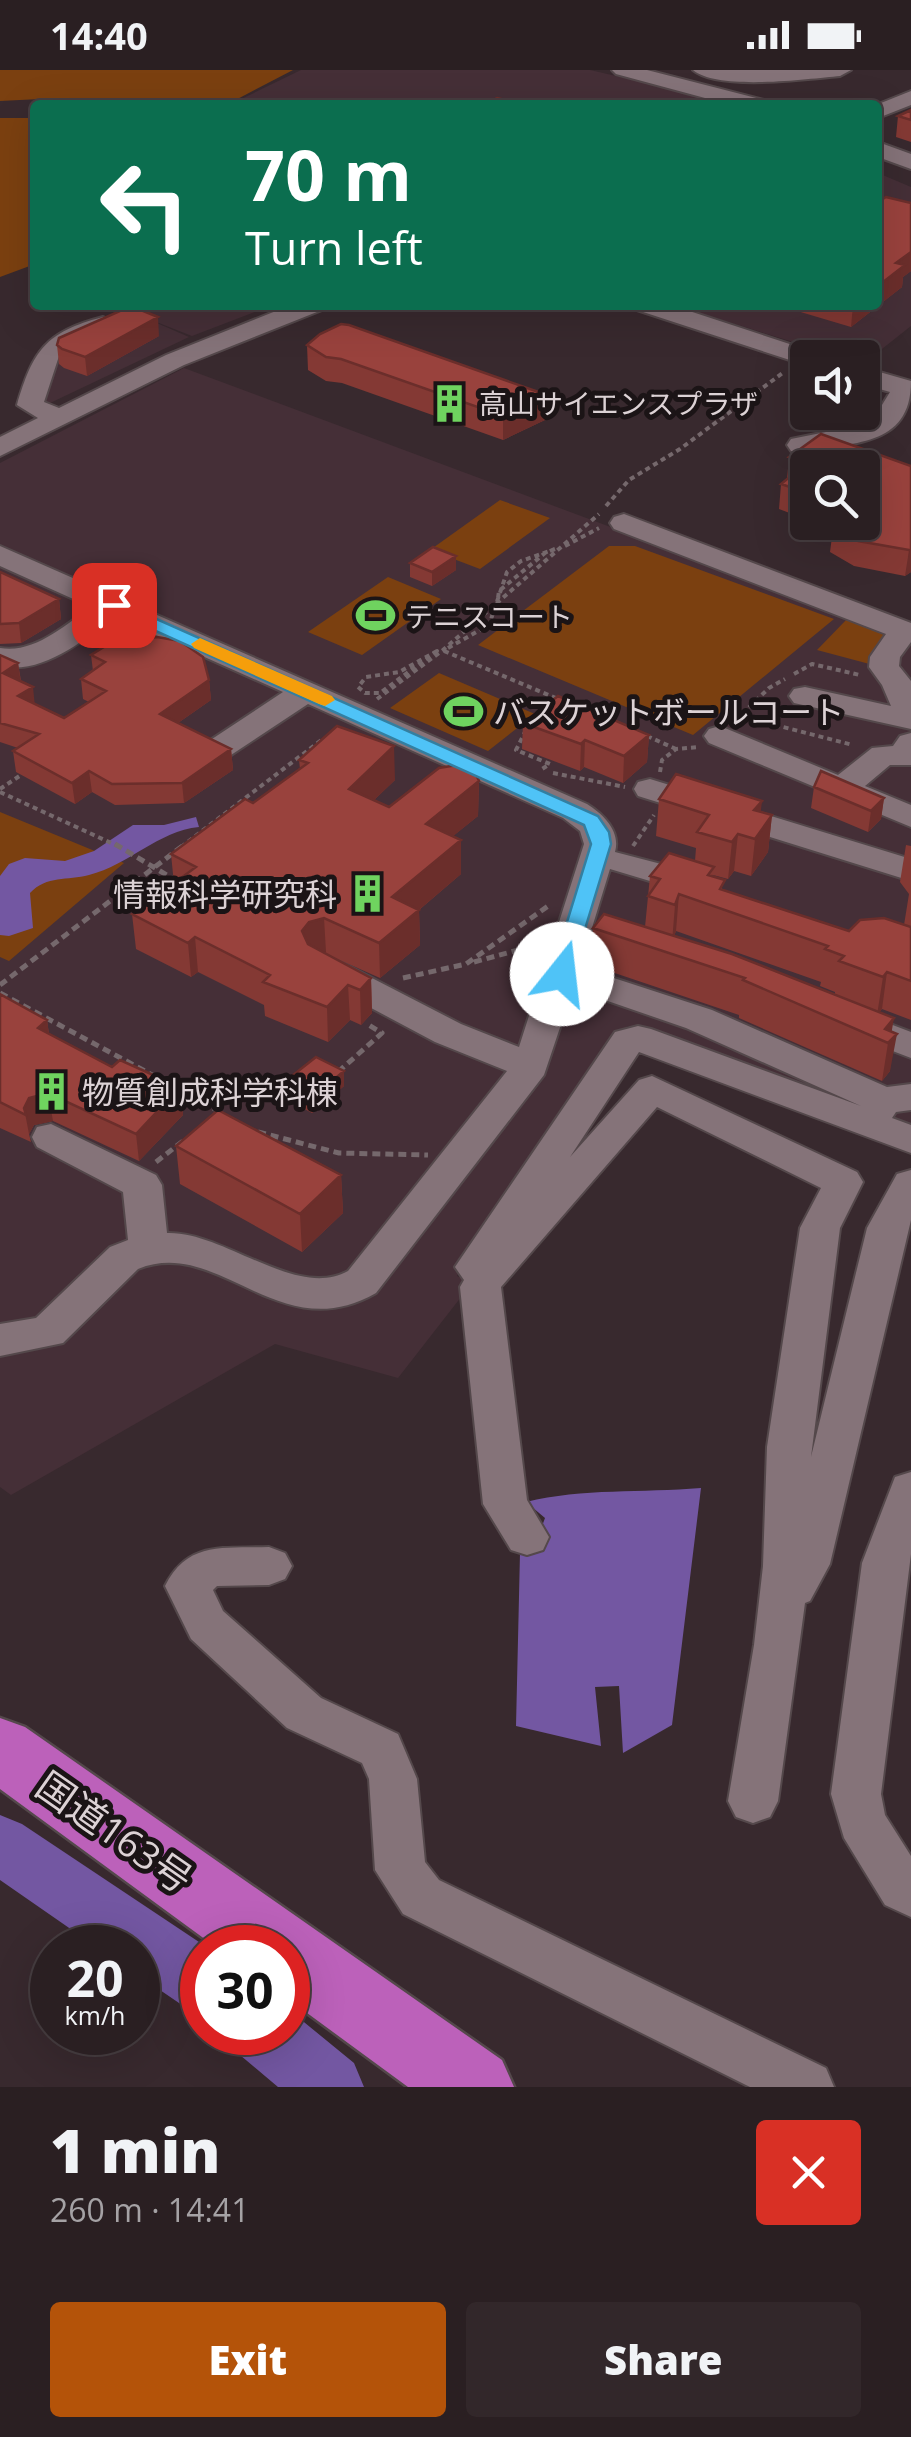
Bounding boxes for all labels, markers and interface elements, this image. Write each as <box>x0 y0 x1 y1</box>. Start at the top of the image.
text: 14:40 <box>50 9 148 61</box>
text: 70 m <box>245 126 412 222</box>
icon: left <box>80 140 210 270</box>
text: Turn left <box>245 217 423 278</box>
map controls <box>790 340 880 540</box>
button: sound <box>790 340 880 430</box>
building icon: 高山サイエンスプラザ <box>428 382 470 424</box>
place label: 高山サイエンスプラザ <box>479 384 758 422</box>
button: search <box>790 450 880 540</box>
pin <box>72 563 157 648</box>
icon: arrive <box>87 578 142 633</box>
sports icon: テニスコート <box>354 595 396 637</box>
place label: テニスコート <box>405 597 573 635</box>
sports icon: バスケットボールコート <box>442 690 484 732</box>
place label: バスケットボールコート <box>493 690 844 733</box>
place label: 情報科学研究科 <box>113 872 337 915</box>
building icon: 情報科学研究科 <box>346 872 388 914</box>
position arrow <box>510 922 614 1026</box>
building icon: 物質創成科学科棟 <box>31 1070 73 1112</box>
place label: 物質創成科学科棟 <box>82 1070 338 1113</box>
street label: 国道163号 <box>27 1758 203 1904</box>
speed limit sign: 30 <box>180 1925 310 2055</box>
text: 20 <box>66 1944 124 2012</box>
text: km/h <box>65 1998 125 2032</box>
text: 1 min <box>50 2109 220 2191</box>
button: close <box>756 2120 861 2225</box>
text: 260 m · 14:41 <box>50 2188 249 2231</box>
button: Exit <box>50 2302 446 2417</box>
button: Share <box>466 2302 861 2417</box>

